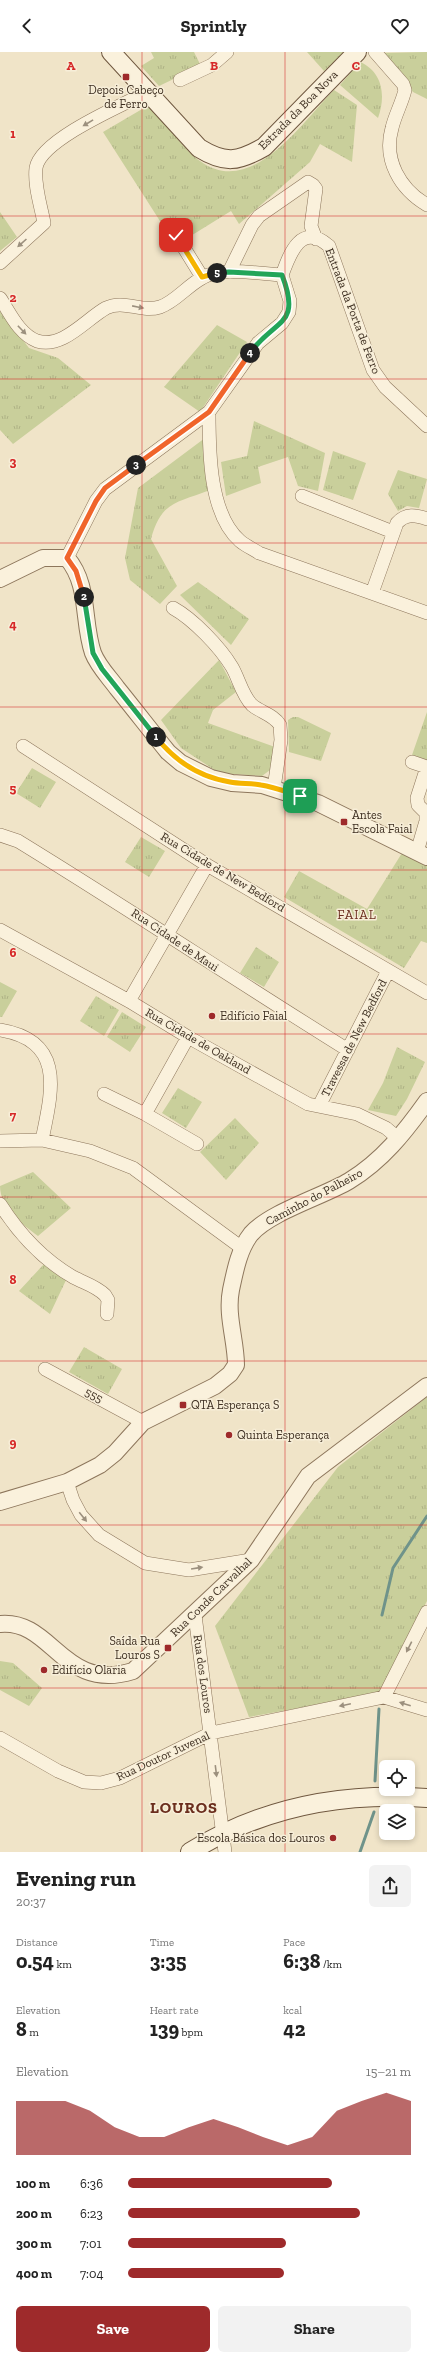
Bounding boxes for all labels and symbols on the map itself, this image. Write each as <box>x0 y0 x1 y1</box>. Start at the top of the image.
text: A <box>67 58 76 73</box>
text: B <box>210 58 218 73</box>
text: C <box>352 58 360 73</box>
street label: Estrada da Boa Nova <box>256 67 341 152</box>
marker: Depois Cabeço de Ferro <box>121 72 131 82</box>
place label: Depois Cabeço de Ferro <box>88 83 164 111</box>
one-way arrow <box>82 119 94 126</box>
text: 1 <box>10 126 16 141</box>
pin <box>159 218 193 252</box>
one-way arrow <box>17 238 27 248</box>
street label: Entrada da Porta de Ferro <box>323 246 383 376</box>
pin: 5 <box>207 263 227 283</box>
text: 2 <box>10 290 17 305</box>
one-way arrow <box>132 305 144 311</box>
one-way arrow <box>18 325 27 335</box>
pin: 4 <box>240 343 260 363</box>
text: 3 <box>10 454 17 469</box>
pin: 3 <box>126 455 146 475</box>
pin: 2 <box>74 587 94 607</box>
text: 4 <box>9 617 17 632</box>
pin: 1 <box>146 727 166 747</box>
pin <box>283 779 317 813</box>
text: 5 <box>10 781 17 796</box>
place label: Antes Escola Faial <box>352 808 412 836</box>
marker: Antes Escola Faial <box>339 817 349 827</box>
street label: Rua Cidade de New Bedford <box>158 829 288 915</box>
street label: Rua Cidade de Maui <box>129 906 222 975</box>
district label: FAIAL <box>337 907 377 922</box>
text: 6 <box>10 945 17 960</box>
street label: Travessa de New Bedford <box>318 976 390 1099</box>
street label: Rua Cidade de Oakland <box>143 1005 253 1077</box>
place label: Edifício Faial <box>220 1009 287 1023</box>
marker: Edifício Faial <box>207 1011 217 1021</box>
text: 7 <box>10 1108 17 1123</box>
street label: Caminho do Palheiro <box>263 1165 365 1229</box>
text: 8 <box>9 1272 17 1287</box>
street label: 555 <box>83 1384 105 1406</box>
place label: QTA Esperança S <box>191 1398 279 1412</box>
marker: QTA Esperança S <box>178 1400 188 1410</box>
place label: Quinta Esperança <box>237 1428 330 1442</box>
marker: Quinta Esperança <box>224 1430 234 1440</box>
text: 9 <box>10 1435 17 1450</box>
one-way arrow <box>79 1512 88 1522</box>
street label: Rua Conde Carvalhal <box>167 1555 255 1639</box>
one-way arrow <box>191 1565 203 1571</box>
place label: Saída Rua Louros S <box>109 1634 160 1662</box>
street label: Rua dos Louros <box>191 1634 215 1714</box>
one-way arrow <box>406 1641 412 1653</box>
marker: Saída Rua Louros S <box>163 1643 173 1653</box>
place label: Edifício Olaria <box>52 1663 127 1677</box>
marker: Edifício Olaria <box>39 1665 49 1675</box>
one-way arrow <box>399 1701 411 1707</box>
one-way arrow <box>339 1702 352 1708</box>
street label: Rua Doutor Juvenal <box>114 1728 212 1784</box>
one-way arrow <box>213 1765 219 1777</box>
district label: LOUROS <box>150 1798 218 1817</box>
place label: Escola Básica dos Louros <box>197 1831 325 1845</box>
marker: Escola Básica dos Louros <box>328 1833 338 1843</box>

